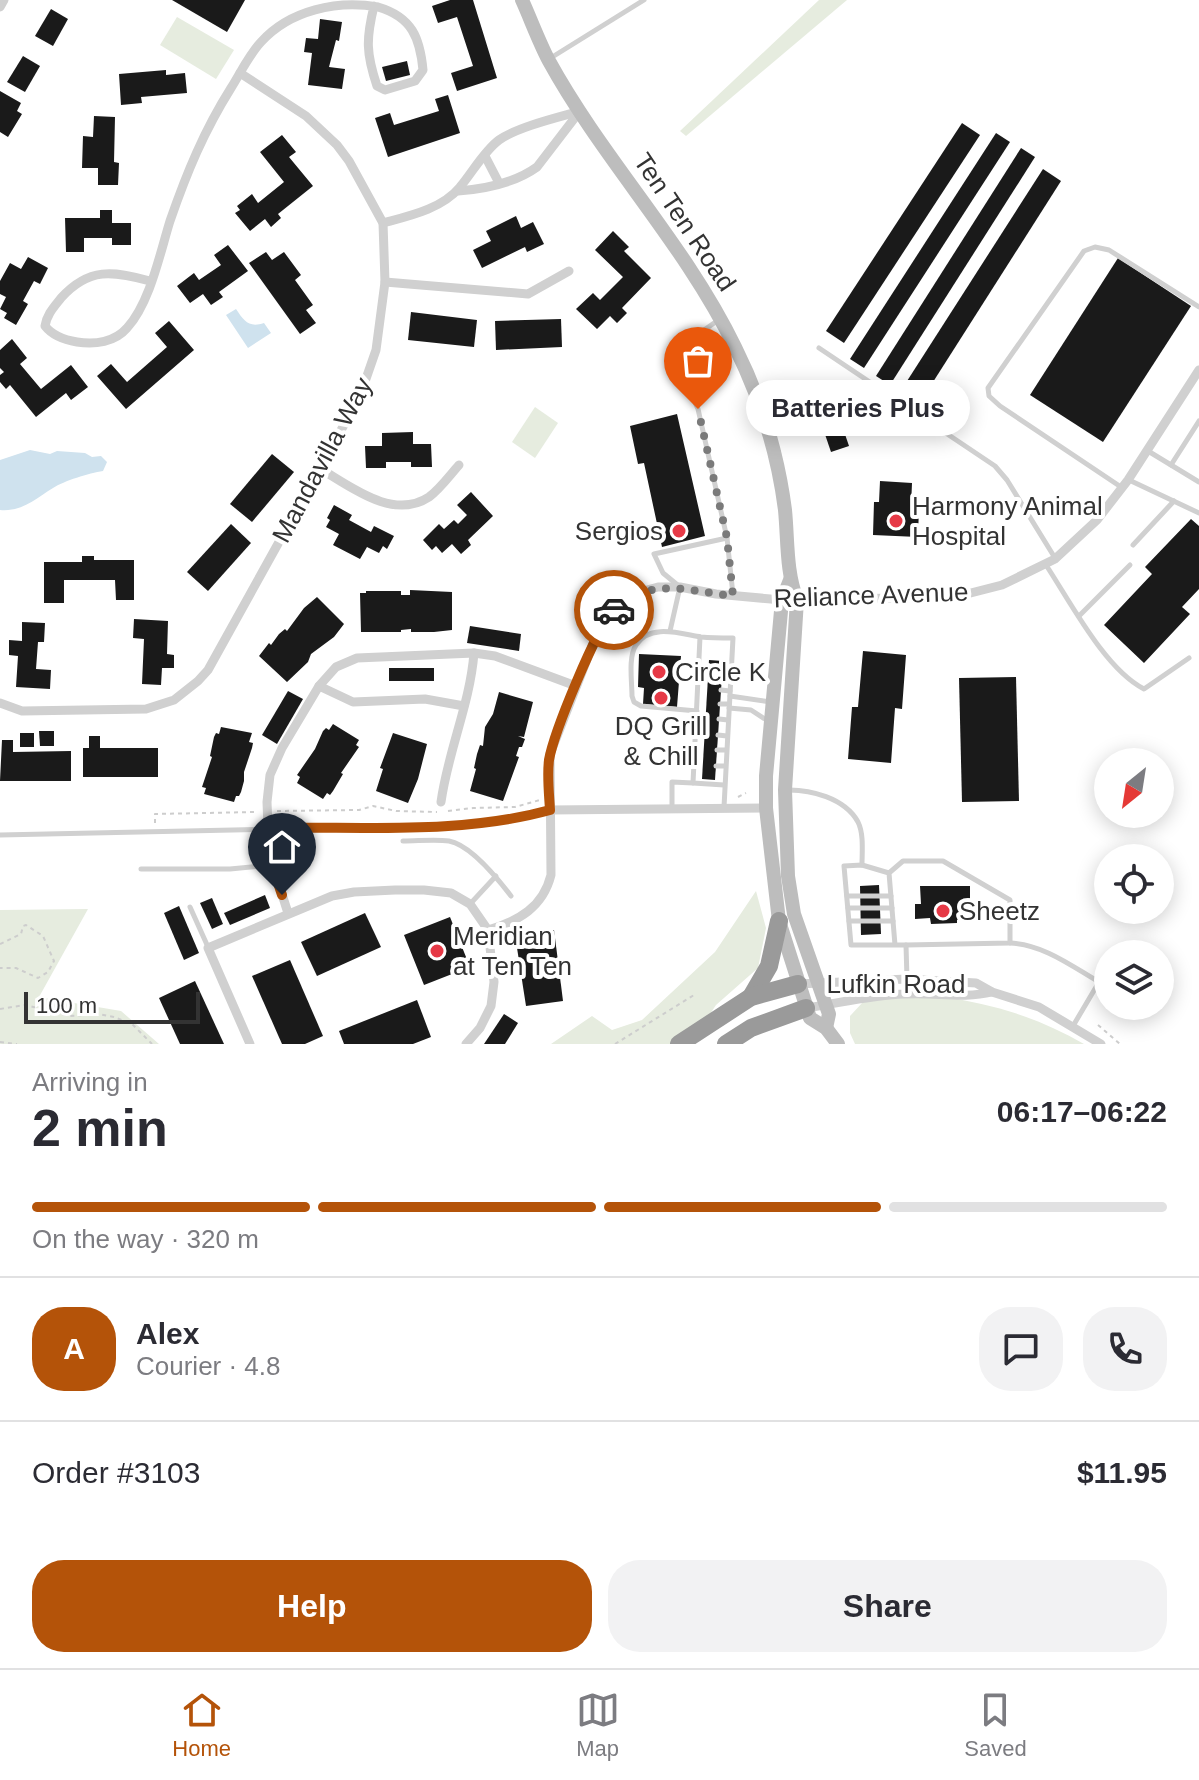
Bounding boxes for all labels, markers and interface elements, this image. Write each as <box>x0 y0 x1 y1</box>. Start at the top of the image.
street label: Ten Ten Road <box>628 147 742 297</box>
pin <box>664 327 732 409</box>
icon: bag <box>676 339 720 383</box>
street label: Mandavilla Way <box>266 372 378 548</box>
callout: Batteries Plus <box>746 381 970 437</box>
text: Batteries Plus <box>771 393 945 423</box>
place label: Harmony Animal Hospital <box>912 491 1103 551</box>
marker: Harmony Animal Hospital <box>887 512 905 530</box>
place label: Sergios <box>575 516 663 546</box>
marker: Sergios <box>670 522 688 540</box>
courier <box>574 570 654 650</box>
street label: Reliance Avenue <box>773 577 969 613</box>
icon: car <box>592 588 636 632</box>
place label: Circle K <box>675 657 767 687</box>
marker: Circle K <box>650 663 668 681</box>
marker: DQ Grill & Chill <box>652 689 670 707</box>
place label: DQ Grill & Chill <box>615 711 707 771</box>
north arrow <box>1094 748 1174 828</box>
map controls <box>1094 748 1174 1020</box>
pin <box>248 813 316 895</box>
icon: home <box>260 825 304 869</box>
button: locate <box>1094 844 1174 924</box>
place label: Sheetz <box>959 896 1040 926</box>
marker: Sheetz <box>934 902 952 920</box>
place label: Meridian at Ten Ten <box>453 921 572 981</box>
button: layers <box>1094 940 1174 1020</box>
marker: Meridian at Ten Ten <box>428 942 446 960</box>
street label: Lufkin Road <box>827 969 965 999</box>
scale bar <box>24 988 200 1024</box>
text: 100 m <box>36 993 97 1018</box>
text: Arriving in <box>32 1067 148 1097</box>
text: 06:17–06:22 <box>997 1095 1167 1128</box>
text: 2 min <box>32 1099 168 1157</box>
text: On the way · 320 m <box>32 1224 259 1254</box>
button: chat <box>979 1307 1063 1391</box>
button: phone <box>1083 1307 1167 1391</box>
text: Alex <box>136 1317 199 1350</box>
text: A <box>63 1332 85 1365</box>
text: Courier · 4.8 <box>136 1351 281 1381</box>
text: Order #3103 <box>32 1456 200 1489</box>
text: $11.95 <box>1077 1456 1167 1489</box>
button: Help <box>32 1560 592 1652</box>
button: Share <box>608 1560 1167 1652</box>
tab: Home <box>172 1688 231 1762</box>
tab: Map <box>576 1688 620 1762</box>
tab: Saved <box>964 1688 1027 1762</box>

